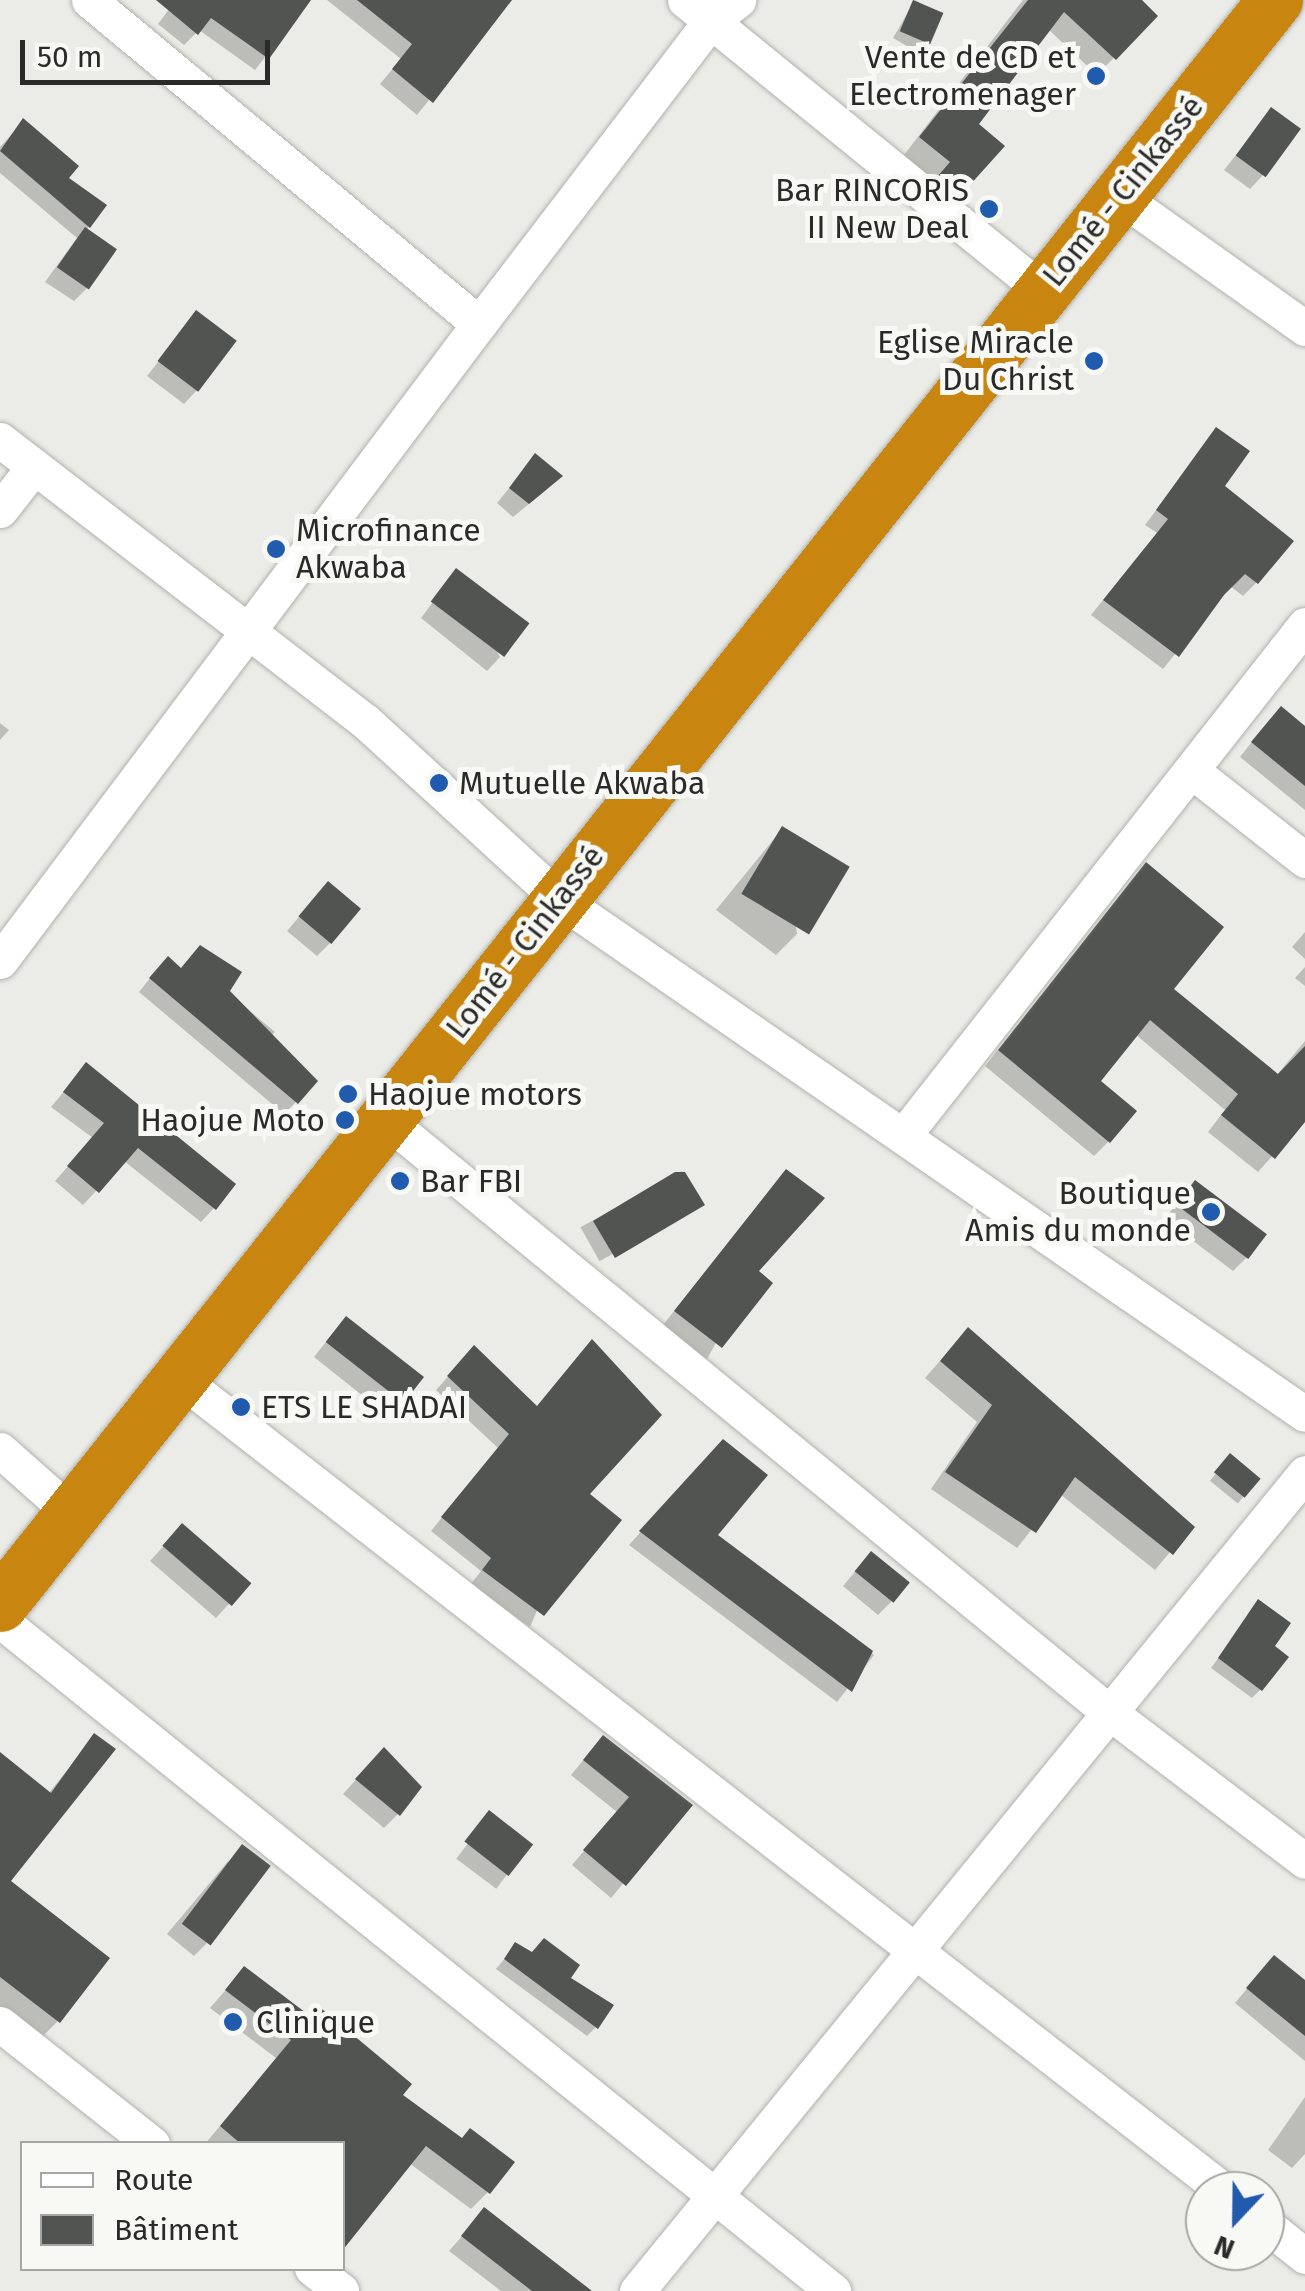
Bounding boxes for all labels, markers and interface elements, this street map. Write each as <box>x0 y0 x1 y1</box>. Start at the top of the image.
scale bar <box>25 20 275 82</box>
text: 50 m <box>37 39 102 75</box>
place label: Vente de CD et Electromenager <box>849 39 1076 114</box>
marker: Vente de CD et Electromenager <box>1085 65 1107 87</box>
street label: Lomé - Cinkassé <box>1034 88 1212 294</box>
place label: Bar RINCORIS II New Deal <box>775 172 969 247</box>
marker: Bar RINCORIS II New Deal <box>978 198 1000 220</box>
place label: Eglise Miracle Du Christ <box>877 324 1074 399</box>
marker: Eglise Miracle Du Christ <box>1083 350 1105 372</box>
place label: Microfinance Akwaba <box>296 512 481 587</box>
marker: Microfinance Akwaba <box>265 538 287 560</box>
place label: Mutuelle Akwaba <box>459 764 705 802</box>
marker: Mutuelle Akwaba <box>428 772 450 794</box>
street label: Lomé - Cinkassé <box>438 838 612 1046</box>
place label: Haojue motors <box>368 1075 582 1113</box>
marker: Haojue motors <box>337 1083 359 1105</box>
place label: Haojue Moto <box>140 1101 325 1139</box>
marker: Haojue Moto <box>334 1109 356 1131</box>
place label: Bar FBI <box>420 1162 522 1200</box>
marker: Bar FBI <box>389 1170 411 1192</box>
place label: Boutique Amis du monde <box>965 1175 1191 1250</box>
marker: Boutique Amis du monde <box>1200 1201 1222 1223</box>
place label: ETS LE SHADAI <box>261 1388 467 1426</box>
marker: ETS LE SHADAI <box>230 1396 252 1418</box>
place label: Clinique <box>256 2003 375 2041</box>
marker: Clinique <box>220 2009 246 2035</box>
legend <box>20 2141 345 2271</box>
text: Route <box>114 2162 193 2198</box>
north arrow <box>1185 2171 1285 2271</box>
text: Bâtiment <box>114 2212 238 2248</box>
text: N <box>1210 2229 1239 2266</box>

